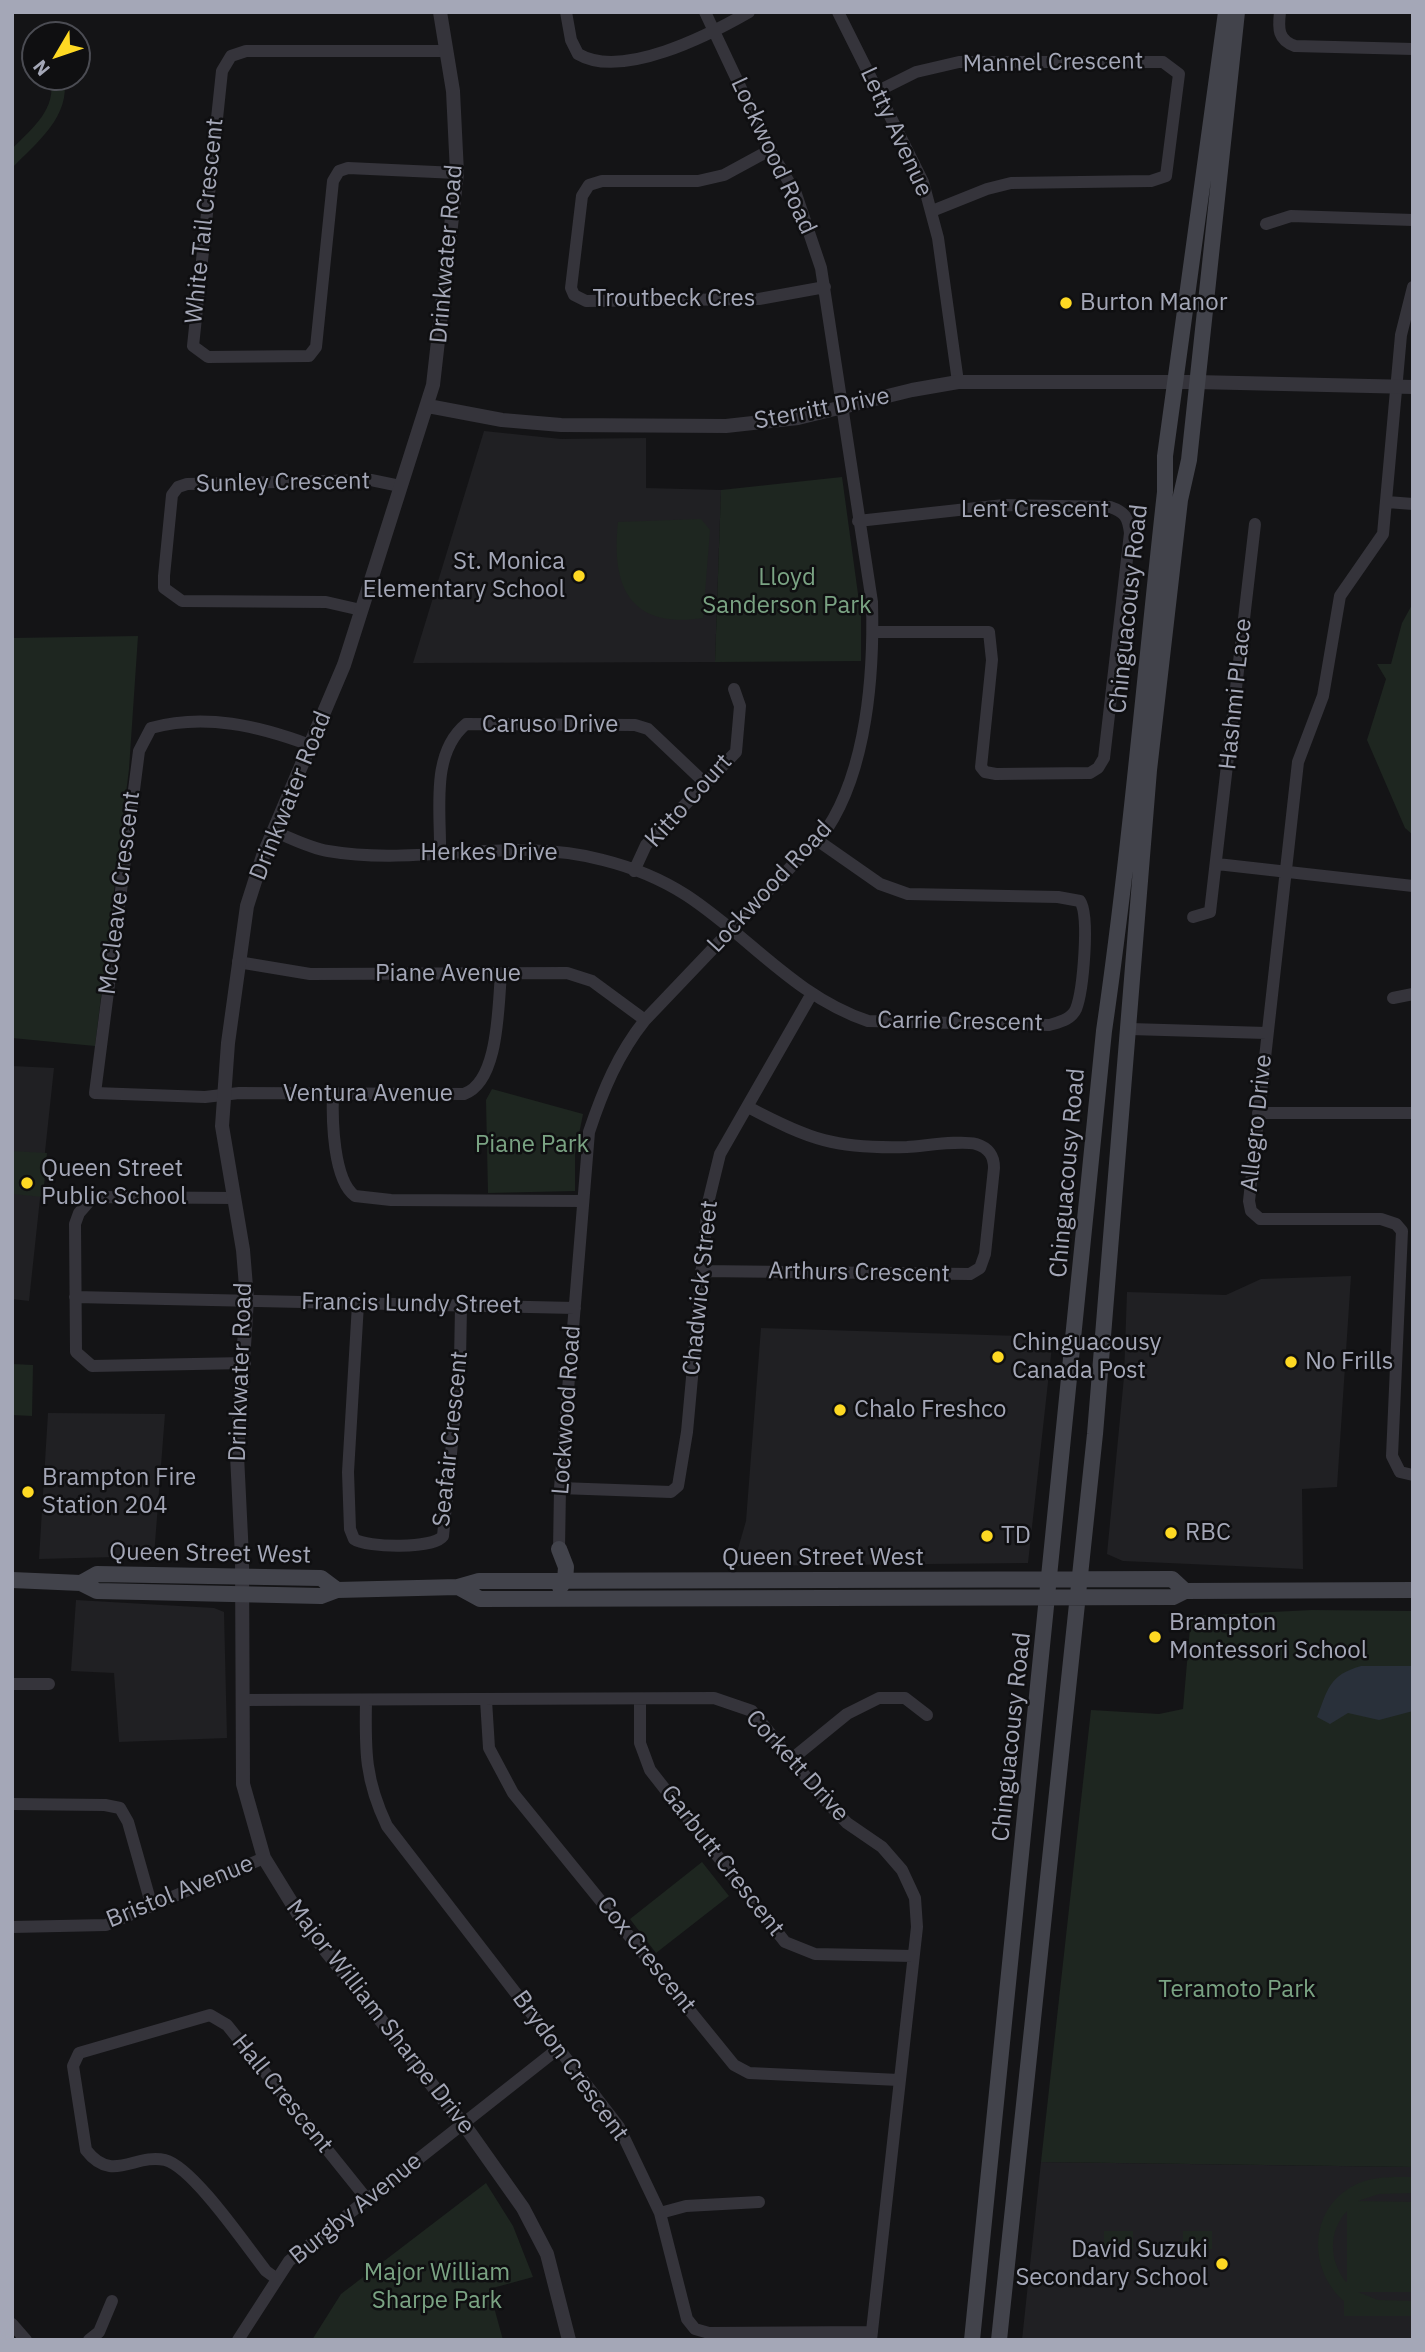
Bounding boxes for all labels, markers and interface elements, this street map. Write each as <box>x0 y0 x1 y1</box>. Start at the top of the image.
north arrow <box>21 21 91 91</box>
street label: Mannel Crescent <box>962 47 1144 79</box>
text: N <box>28 55 55 81</box>
street label: Letty Avenue <box>853 63 939 201</box>
street label: Lockwood Road <box>724 73 822 239</box>
street label: White Tail Crescent <box>180 117 230 325</box>
street label: Drinkwater Road <box>425 163 469 345</box>
street label: Troutbeck Cres <box>593 285 755 313</box>
place label: Burton Manor <box>1080 289 1227 317</box>
marker: Burton Manor <box>1058 295 1074 311</box>
street label: Sterritt Drive <box>752 382 892 436</box>
street label: Sunley Crescent <box>196 467 370 499</box>
street label: Lent Crescent <box>961 496 1109 524</box>
street label: Chinguacousy Road <box>1104 503 1154 715</box>
place label: St. Monica Elementary School <box>363 548 565 604</box>
park label: Lloyd Sanderson Park <box>702 564 872 620</box>
marker: St. Monica Elementary School <box>571 568 587 584</box>
street label: Hashmi PLace <box>1214 617 1258 771</box>
street label: Drinkwater Road <box>244 707 338 885</box>
street label: Caruso Drive <box>482 711 618 739</box>
street label: Kitto Court <box>639 748 739 854</box>
street label: McCleave Crescent <box>93 790 147 996</box>
street label: Lockwood Road <box>702 815 838 959</box>
street label: Herkes Drive <box>420 839 558 867</box>
street label: Piane Avenue <box>375 960 521 988</box>
street label: Carrie Crescent <box>877 1006 1043 1038</box>
street label: Allegro Drive <box>1235 1053 1279 1193</box>
street label: Chinguacousy Road <box>1044 1067 1092 1279</box>
street label: Ventura Avenue <box>283 1080 453 1108</box>
park label: Piane Park <box>475 1131 589 1159</box>
place label: Queen Street Public School <box>41 1155 186 1211</box>
marker: Queen Street Public School <box>19 1175 35 1191</box>
street label: Chadwick Street <box>677 1199 725 1377</box>
street label: Arthurs Crescent <box>768 1257 950 1289</box>
street label: Drinkwater Road <box>223 1282 259 1462</box>
street label: Francis Lundy Street <box>301 1288 521 1320</box>
street label: Lockwood Road <box>547 1324 587 1496</box>
place label: Chinguacousy Canada Post <box>1012 1329 1161 1385</box>
place label: No Frills <box>1305 1348 1393 1376</box>
marker: Chinguacousy Canada Post <box>990 1349 1006 1365</box>
street label: Seafair Crescent <box>427 1350 475 1528</box>
marker: No Frills <box>1283 1354 1299 1370</box>
place label: Chalo Freshco <box>854 1396 1006 1424</box>
marker: Chalo Freshco <box>832 1402 848 1418</box>
place label: Brampton Fire Station 204 <box>42 1464 196 1520</box>
marker: Brampton Fire Station 204 <box>20 1484 36 1500</box>
place label: RBC <box>1185 1519 1231 1547</box>
place label: TD <box>1001 1522 1031 1550</box>
marker: RBC <box>1163 1525 1179 1541</box>
marker: TD <box>979 1528 995 1544</box>
street label: Queen Street West <box>109 1538 311 1570</box>
street label: Queen Street West <box>722 1544 924 1572</box>
place label: Brampton Montessori School <box>1169 1609 1367 1665</box>
marker: Brampton Montessori School <box>1147 1629 1163 1645</box>
street label: Chinguacousy Road <box>987 1631 1037 1843</box>
street label: Corkett Drive <box>739 1704 855 1828</box>
street label: Garbutt Crescent <box>654 1780 790 1942</box>
street label: Bristol Avenue <box>102 1849 258 1935</box>
street label: Cox Crescent <box>590 1891 702 2019</box>
street label: Major William Sharpe Drive <box>279 1894 481 2140</box>
park label: Teramoto Park <box>1158 1976 1316 2004</box>
street label: Brydon Crescent <box>506 1985 634 2147</box>
street label: Hall Crescent <box>225 2029 339 2159</box>
street label: Burgby Avenue <box>284 2147 428 2271</box>
place label: David Suzuki Secondary School <box>1015 2236 1208 2292</box>
marker: David Suzuki Secondary School <box>1214 2256 1230 2272</box>
park label: Major William Sharpe Park <box>364 2259 510 2315</box>

